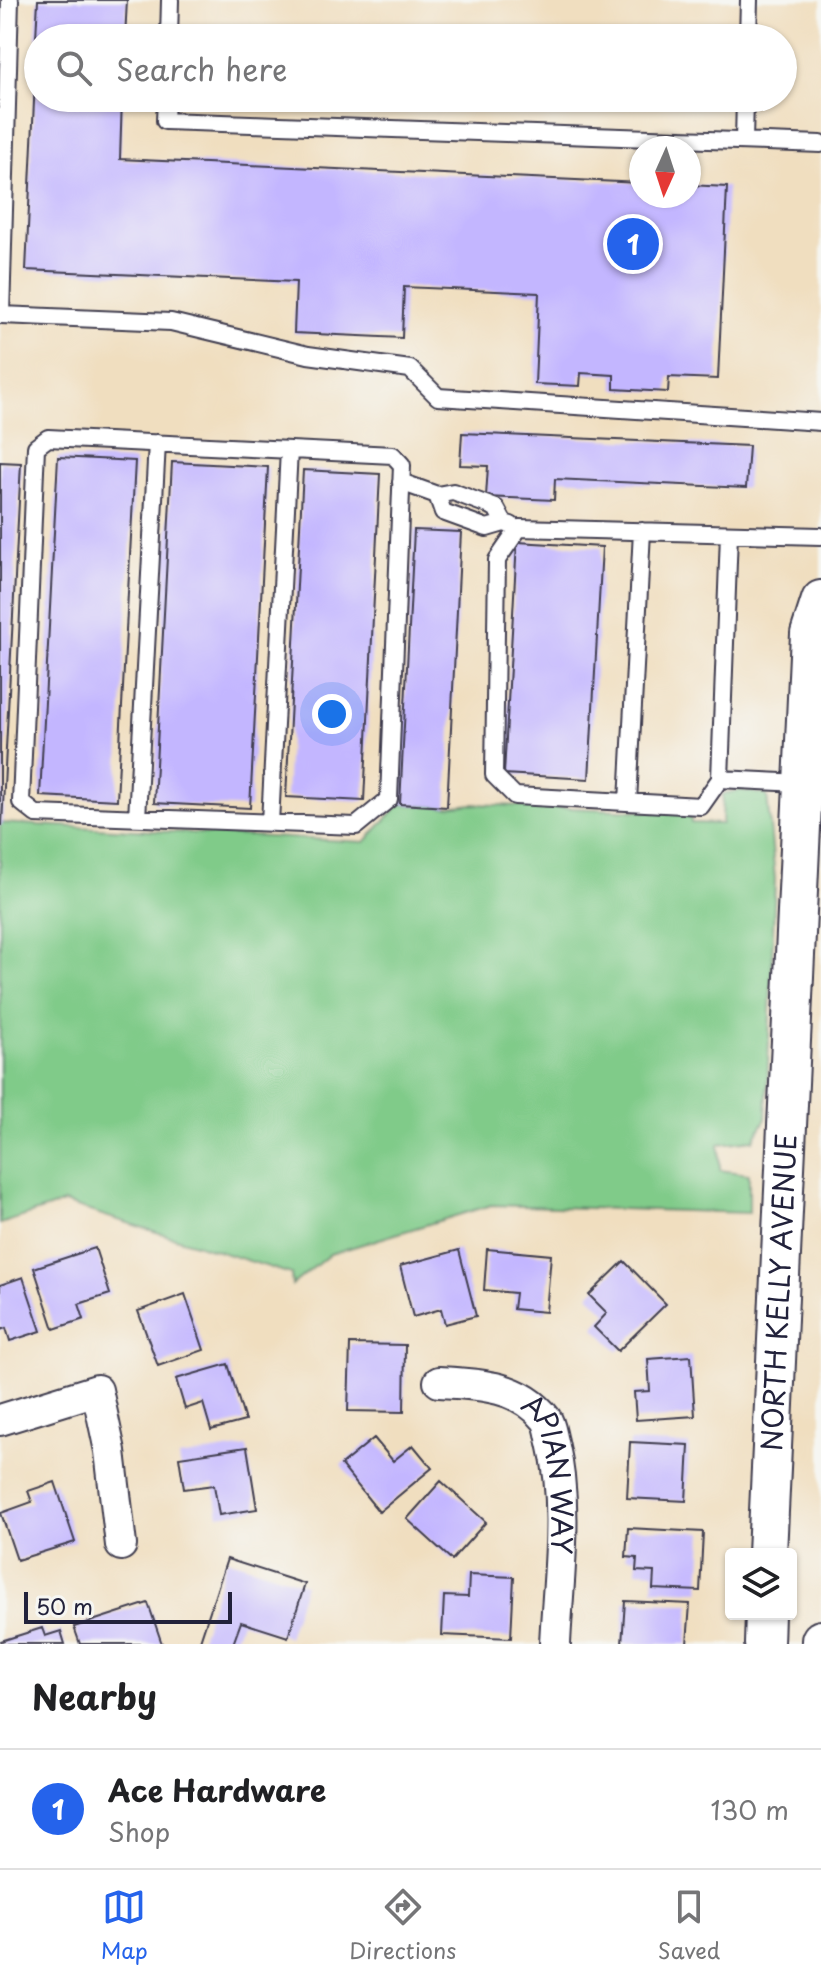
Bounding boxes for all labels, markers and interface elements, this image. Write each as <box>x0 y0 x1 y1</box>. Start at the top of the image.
search box <box>24 24 797 112</box>
icon: search <box>52 46 96 90</box>
text: Search here <box>116 46 288 91</box>
north arrow <box>629 136 701 208</box>
pin: 1 <box>607 214 659 274</box>
your location <box>312 694 352 734</box>
street label: NORTH KELLY AVENUE <box>749 1132 807 1452</box>
street label: APIAN WAY <box>513 1382 585 1555</box>
map controls <box>725 1548 797 1620</box>
button: layers <box>725 1548 797 1620</box>
scale bar <box>24 1588 232 1624</box>
text: 50 m <box>36 1589 93 1622</box>
text: Nearby <box>32 1670 157 1722</box>
text: Ace Hardware <box>108 1767 326 1812</box>
text: 1 <box>52 1790 64 1829</box>
text: 130 m <box>710 1790 789 1829</box>
text: Shop <box>108 1812 170 1851</box>
tab: Map <box>101 1885 148 1966</box>
tab: Directions <box>349 1885 456 1966</box>
tab: Saved <box>658 1885 720 1966</box>

